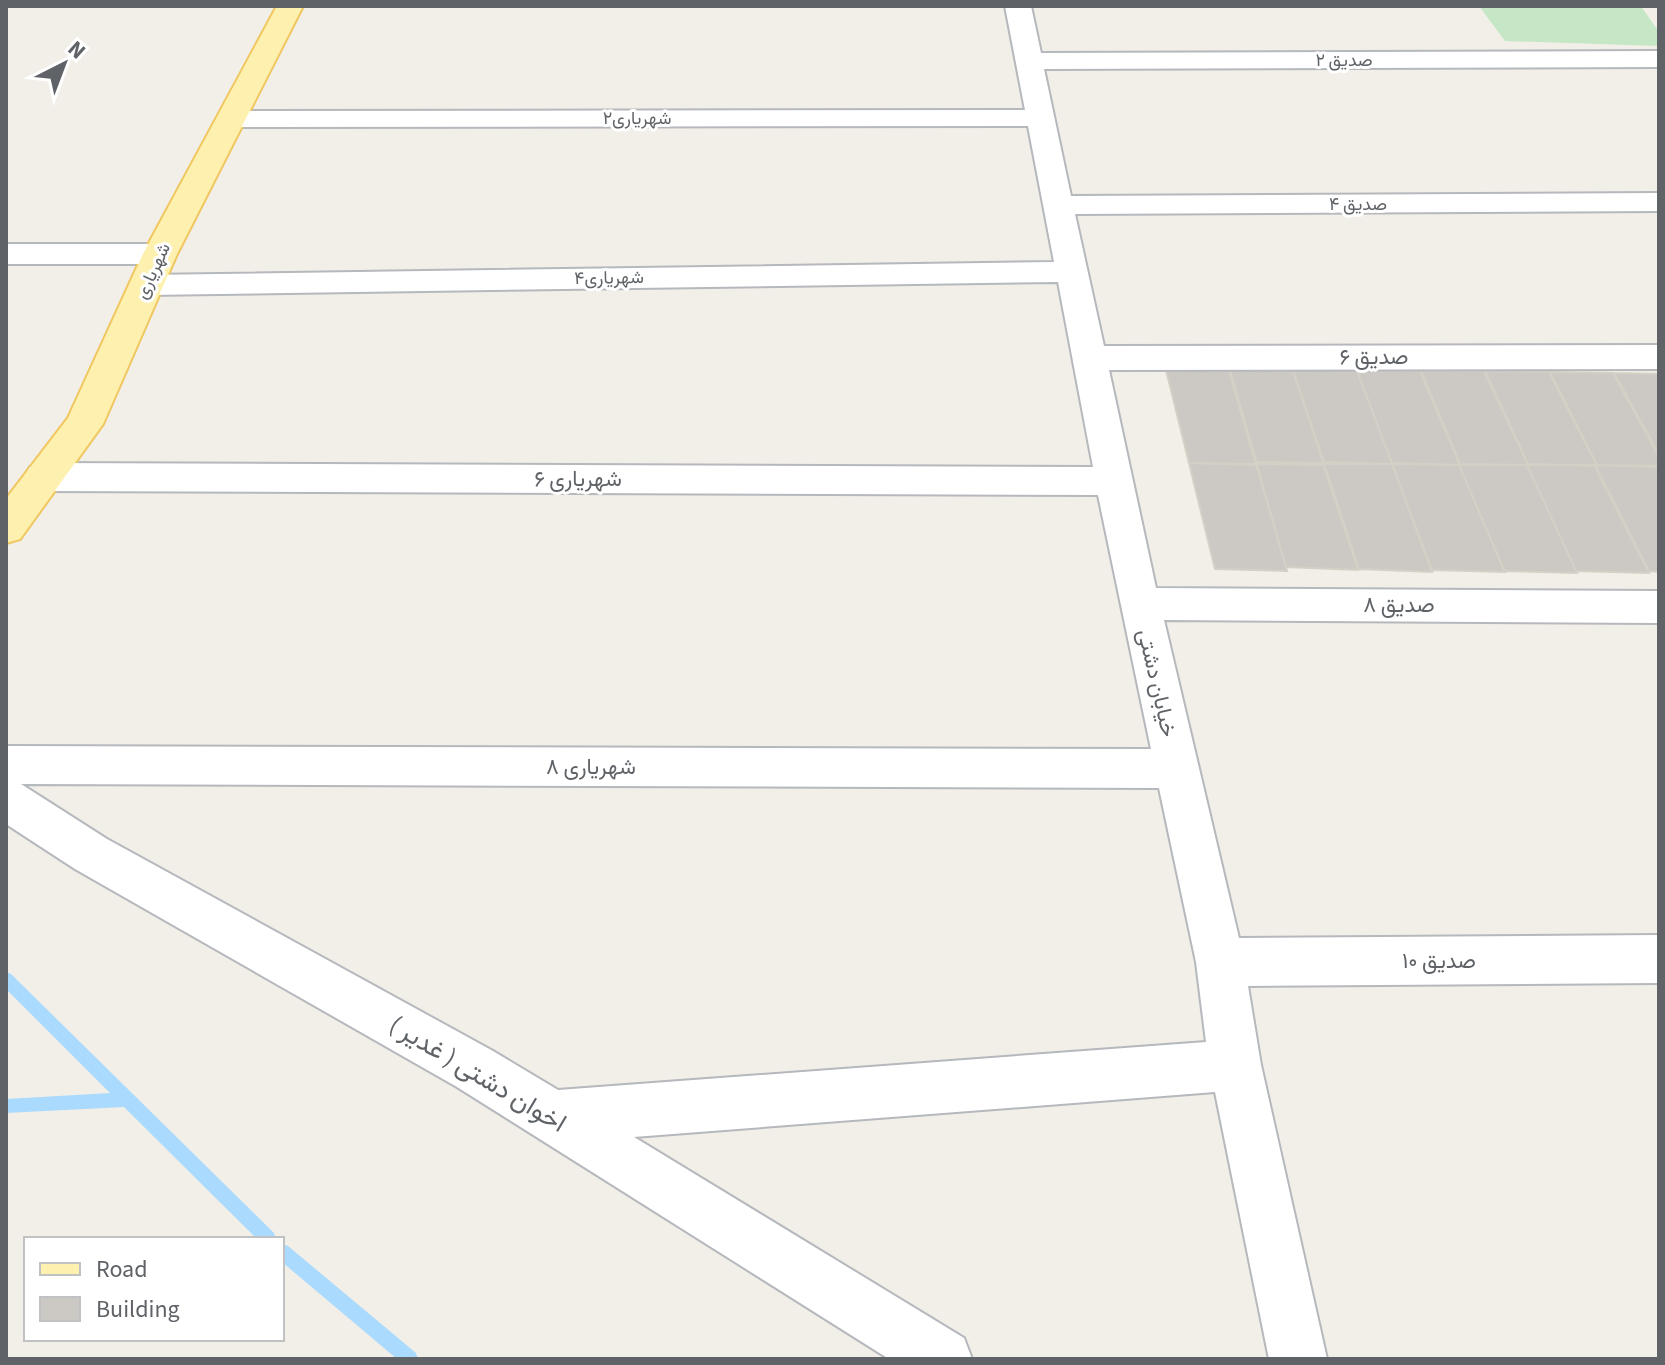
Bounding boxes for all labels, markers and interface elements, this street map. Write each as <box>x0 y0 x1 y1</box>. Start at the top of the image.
north arrow <box>24 24 104 104</box>
text: N <box>61 33 93 67</box>
street label: صدیق ۲ <box>1315 48 1373 73</box>
street label: شهریاری۲ <box>603 106 671 131</box>
street label: صدیق ۴ <box>1329 192 1387 217</box>
street label: شهریاری <box>129 239 177 303</box>
street label: شهریاری۴ <box>574 265 644 291</box>
street label: صدیق ۶ <box>1339 341 1409 373</box>
street label: شهریاری ۶ <box>534 463 622 495</box>
street label: صدیق ۸ <box>1363 589 1435 621</box>
street label: خیابان دشتی <box>1129 626 1185 740</box>
street label: شهریاری ۸ <box>546 751 636 783</box>
street label: صدیق ۱۰ <box>1402 945 1476 977</box>
street label: اخوان دشتی ( غدیر ) <box>382 1006 574 1142</box>
legend <box>24 1237 284 1341</box>
text: Road <box>96 1252 148 1287</box>
text: Building <box>96 1292 180 1327</box>

